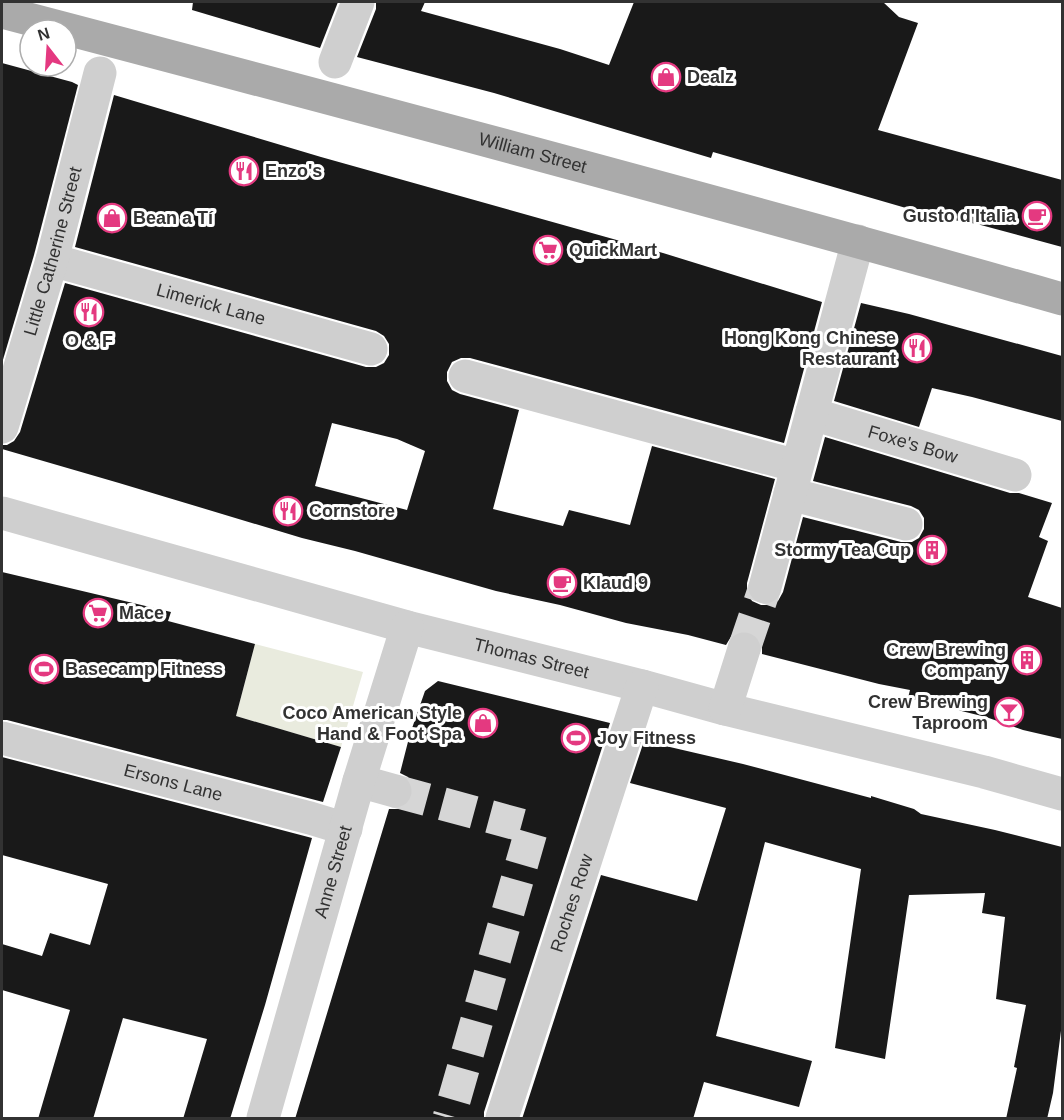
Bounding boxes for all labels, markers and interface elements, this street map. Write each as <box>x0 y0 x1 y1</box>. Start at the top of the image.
north arrow <box>18 18 78 78</box>
text: N <box>36 24 52 44</box>
shop icon: Dealz <box>650 61 682 93</box>
place label: Dealz <box>687 67 734 87</box>
street label: William Street <box>476 129 589 177</box>
restaurant icon: Enzo's <box>228 155 260 187</box>
place label: Enzo's <box>265 161 322 181</box>
street label: Little Catherine Street <box>20 165 86 338</box>
cafe icon: Gusto d'Italia <box>1021 200 1053 232</box>
shop icon: Bean a Tí <box>96 202 128 234</box>
place label: Gusto d'Italia <box>903 206 1017 226</box>
place label: Bean a Tí <box>133 208 214 228</box>
supermarket icon: QuickMart <box>532 234 564 266</box>
place label: QuickMart <box>569 240 657 260</box>
street label: Limerick Lane <box>154 280 268 329</box>
restaurant icon: O & F <box>73 296 105 328</box>
place label: Hong Kong Chinese Restaurant <box>724 328 896 369</box>
place label: O & F <box>65 331 113 351</box>
restaurant icon: Hong Kong Chinese Restaurant <box>901 332 933 364</box>
street label: Foxe's Bow <box>866 421 961 467</box>
restaurant icon: Cornstore <box>272 495 304 527</box>
place label: Cornstore <box>309 501 395 521</box>
building icon: Stormy Tea Cup <box>916 534 948 566</box>
place label: Stormy Tea Cup <box>774 540 911 560</box>
cafe icon: Klaud 9 <box>546 567 578 599</box>
place label: Klaud 9 <box>583 573 648 593</box>
supermarket icon: Mace <box>82 597 114 629</box>
place label: Mace <box>119 603 164 623</box>
street label: Thomas Street <box>472 634 591 682</box>
place label: Crew Brewing Company <box>886 640 1006 681</box>
building icon: Crew Brewing Company <box>1011 644 1043 676</box>
sports icon: Basecamp Fitness <box>28 653 60 685</box>
place label: Basecamp Fitness <box>65 659 223 679</box>
place label: Crew Brewing Taproom <box>868 692 988 733</box>
bar icon: Crew Brewing Taproom <box>993 696 1025 728</box>
place label: Coco American Style Hand & Foot Spa <box>283 703 463 744</box>
shop icon: Coco American Style Hand & Foot Spa <box>467 707 499 739</box>
sports icon: Joy Fitness <box>560 722 592 754</box>
place label: Joy Fitness <box>597 728 696 748</box>
street label: Ersons Lane <box>122 760 225 805</box>
street label: Anne Street <box>310 823 356 920</box>
street label: Roches Row <box>546 850 597 955</box>

